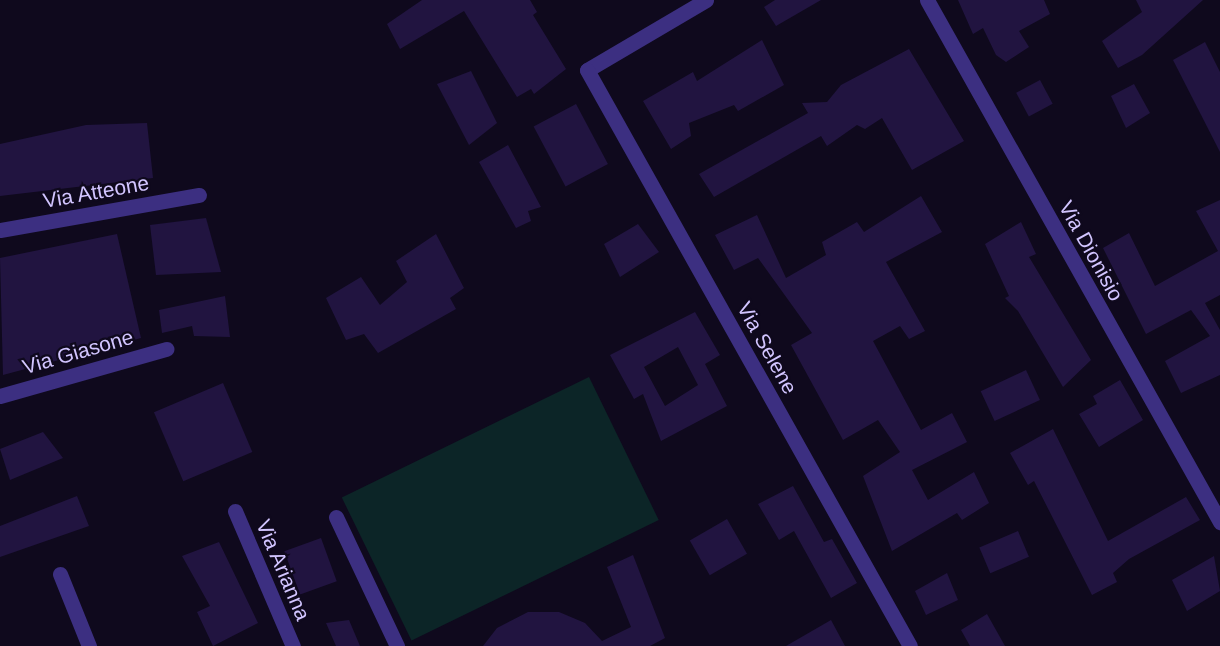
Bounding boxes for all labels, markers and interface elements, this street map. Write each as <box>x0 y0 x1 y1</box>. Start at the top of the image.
street label: Via Atteone <box>41 170 151 214</box>
street label: Via Dionisio <box>1053 197 1129 305</box>
street label: Via Selene <box>731 298 803 398</box>
street label: Via Giasone <box>20 324 136 380</box>
street label: Via Arianna <box>250 515 316 625</box>

